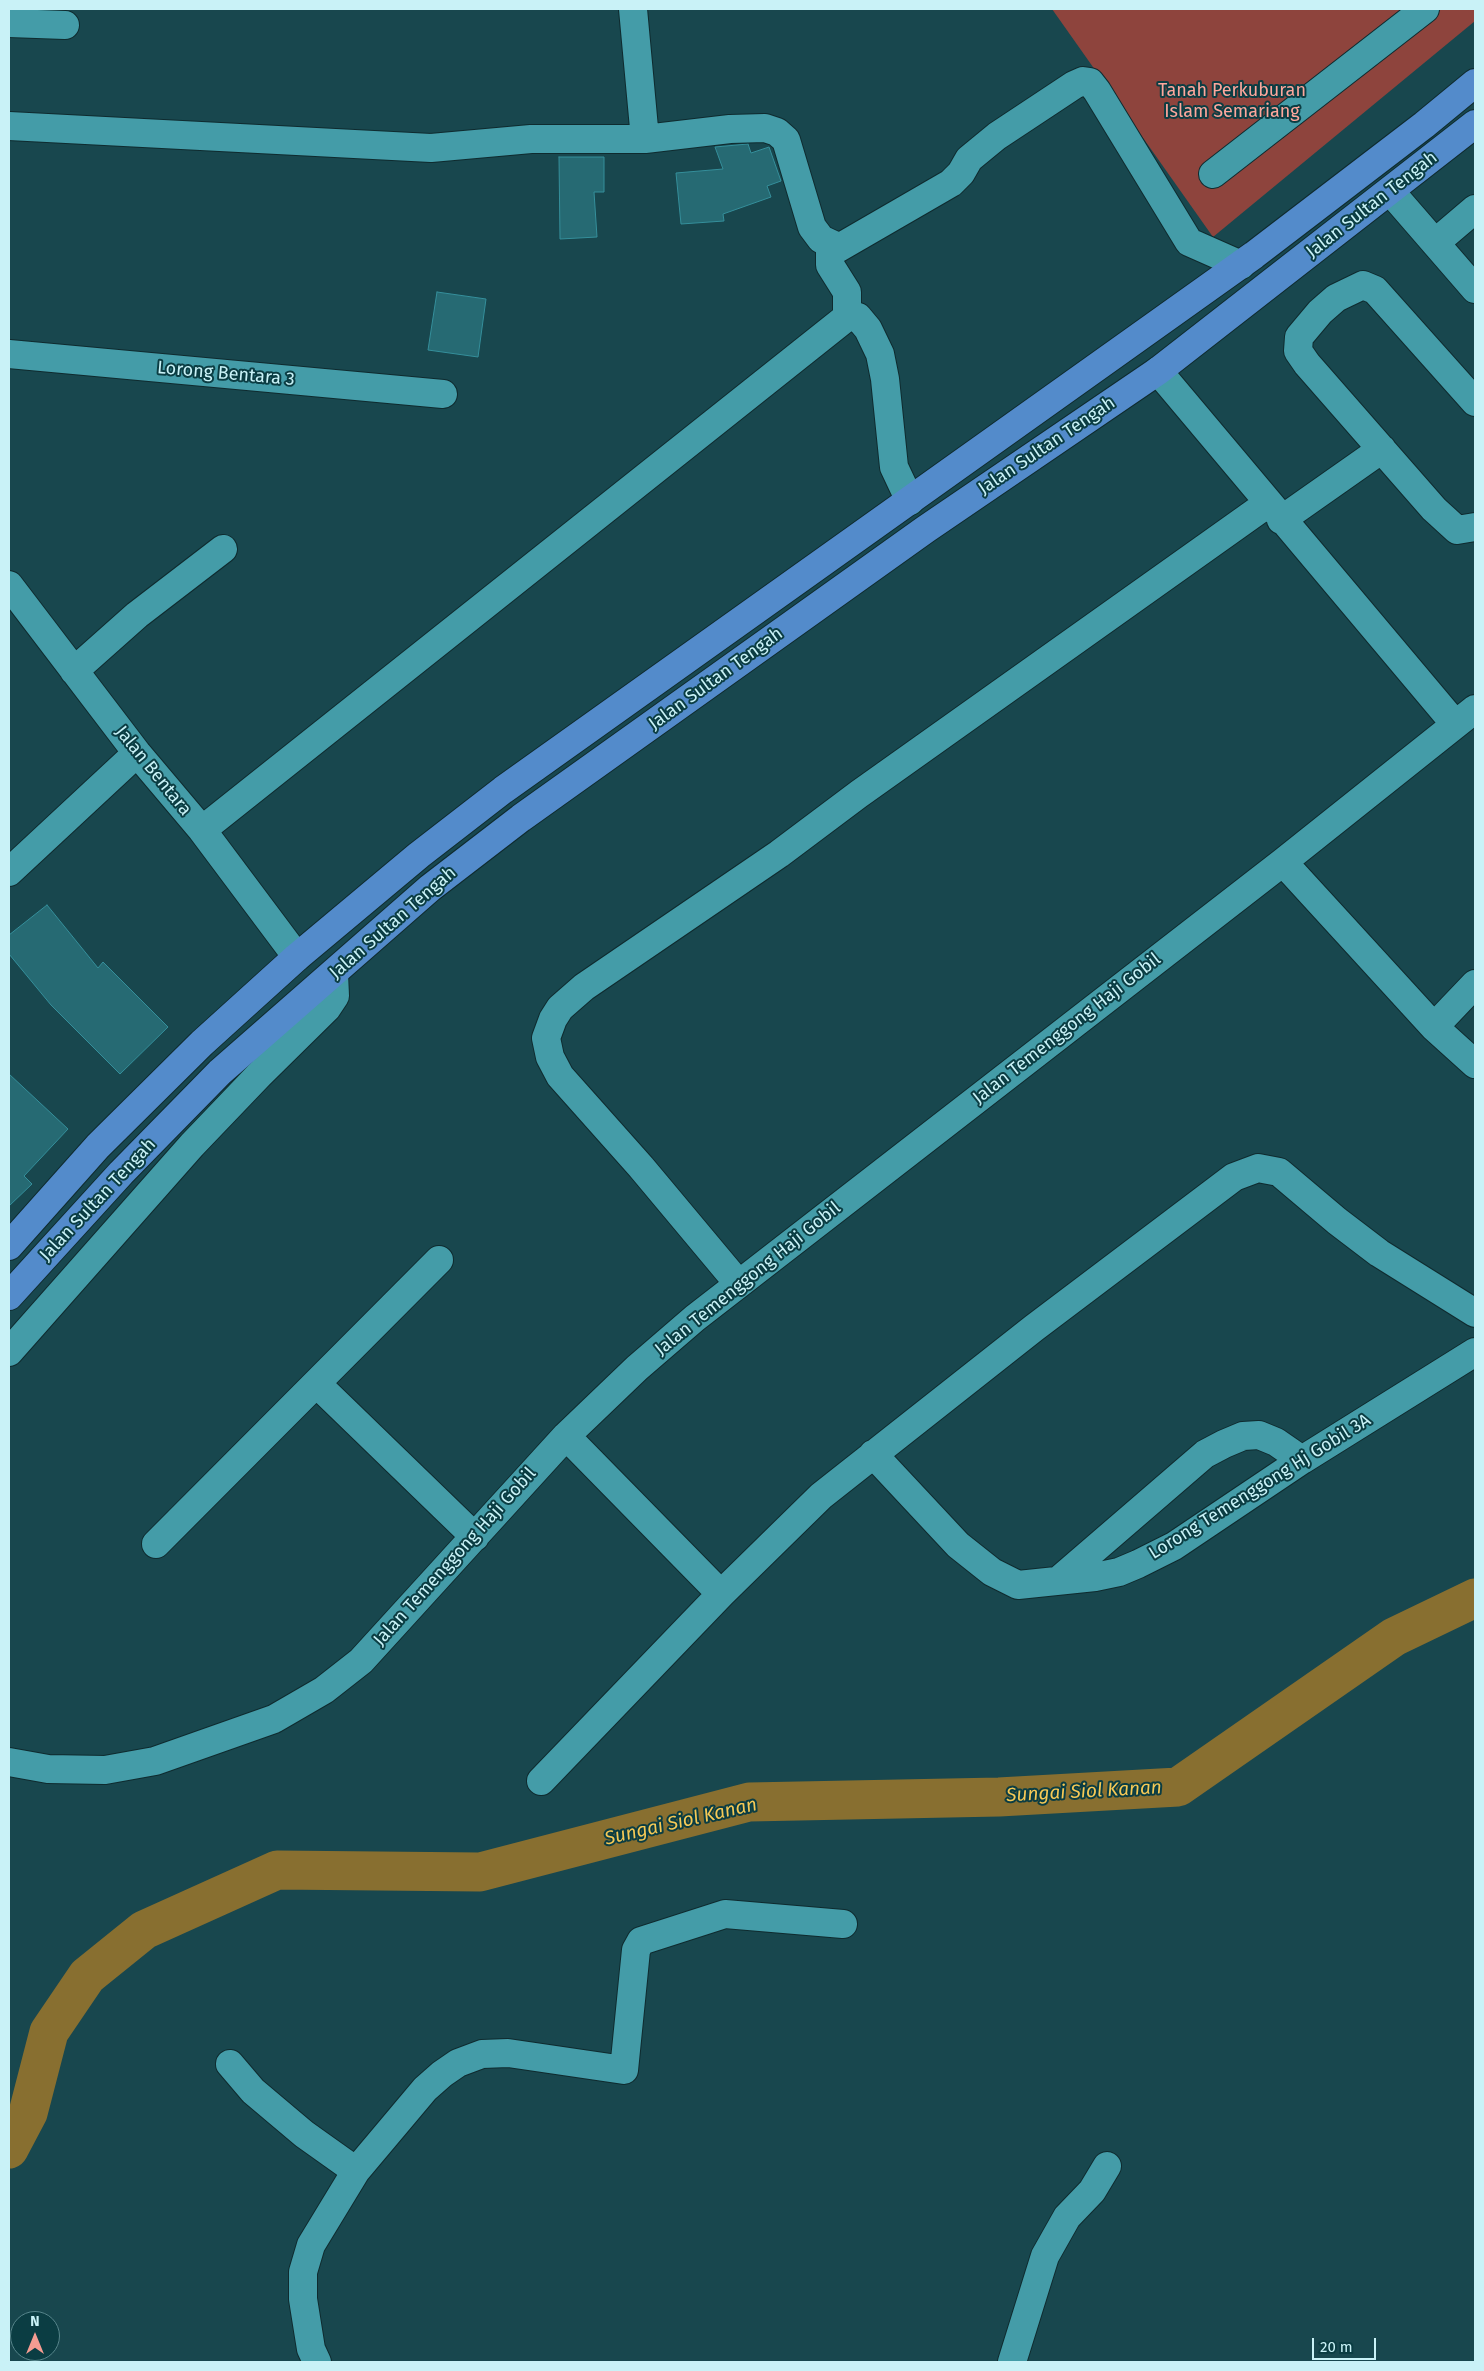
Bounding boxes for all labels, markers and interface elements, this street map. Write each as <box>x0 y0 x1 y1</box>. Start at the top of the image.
park label: Tanah Perkuburan Islam Semariang <box>1158 80 1306 122</box>
street label: Jalan Sultan Tengah <box>1302 147 1442 263</box>
street label: Lorong Bentara 3 <box>156 357 296 391</box>
street label: Jalan Sultan Tengah <box>974 392 1120 500</box>
street label: Jalan Sultan Tengah <box>645 623 787 735</box>
street label: Jalan Bentara <box>110 722 196 820</box>
street label: Jalan Sultan Tengah <box>325 862 461 984</box>
street label: Jalan Temenggong Haji Gobil <box>969 949 1165 1109</box>
street label: Jalan Sultan Tengah <box>35 1134 161 1266</box>
street label: Jalan Temenggong Haji Gobil <box>651 1197 845 1361</box>
street label: Lorong Temenggong Hj Gobil 3A <box>1145 1410 1375 1564</box>
street label: Jalan Temenggong Haji Gobil <box>369 1463 541 1651</box>
water label: Sungai Siol Kanan <box>1006 1777 1162 1807</box>
water label: Sungai Siol Kanan <box>603 1793 759 1851</box>
north arrow <box>10 2311 60 2361</box>
text: N <box>30 2313 40 2330</box>
scale bar <box>1314 2328 1378 2360</box>
text: 20 m <box>1320 2338 1353 2356</box>

